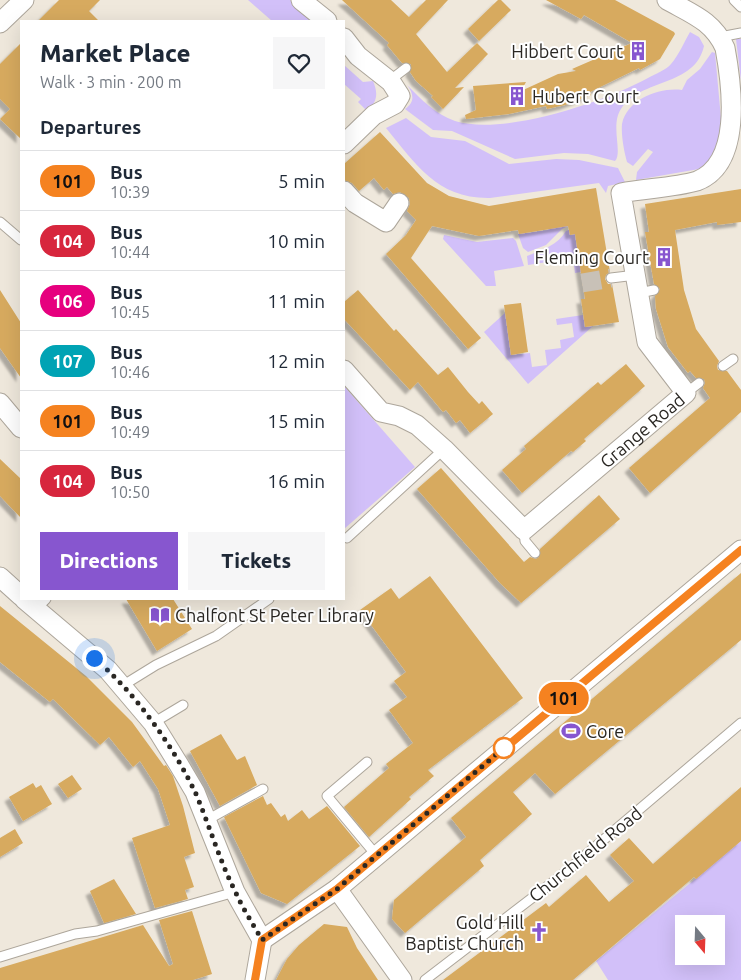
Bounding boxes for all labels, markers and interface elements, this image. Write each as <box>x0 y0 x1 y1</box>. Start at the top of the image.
button: heart <box>273 37 325 89</box>
text: Market Place <box>40 40 190 67</box>
building icon: Hibbert Court <box>627 40 649 62</box>
place label: Hibbert Court <box>511 41 623 61</box>
text: Walk · 3 min · 200 m <box>40 73 182 91</box>
building icon: Hubert Court <box>506 85 528 107</box>
place label: Hubert Court <box>532 86 639 106</box>
text: Departures <box>40 116 141 138</box>
text: Bus <box>110 161 143 183</box>
text: 5 min <box>278 170 325 192</box>
text: 101 <box>52 171 83 191</box>
text: 10:39 <box>110 183 150 201</box>
text: Bus <box>110 221 143 243</box>
text: 10 min <box>267 230 325 252</box>
text: 104 <box>52 231 83 251</box>
text: 10:44 <box>110 243 150 261</box>
building icon: Fleming Court <box>653 246 675 268</box>
place label: Fleming Court <box>535 247 649 267</box>
text: Bus <box>110 281 143 303</box>
text: 11 min <box>267 290 325 312</box>
text: 106 <box>52 291 83 311</box>
text: 10:45 <box>110 303 150 321</box>
text: Bus <box>110 341 143 363</box>
text: 12 min <box>267 350 325 372</box>
text: 107 <box>52 351 83 371</box>
text: 10:46 <box>110 363 150 381</box>
street label: Grange Road <box>596 389 688 472</box>
text: Bus <box>110 401 143 423</box>
text: 15 min <box>267 410 325 432</box>
text: 101 <box>52 411 83 431</box>
text: 10:49 <box>110 423 150 441</box>
text: Bus <box>110 461 143 483</box>
text: 16 min <box>267 470 325 492</box>
text: 104 <box>52 471 83 491</box>
text: 10:50 <box>110 483 150 501</box>
button: Directions <box>40 532 178 590</box>
button: Tickets <box>188 532 325 590</box>
library icon: Chalfont St Peter Library <box>149 604 171 626</box>
place label: Chalfont St Peter Library <box>175 605 374 625</box>
your location <box>82 646 107 671</box>
line badge: 101 <box>535 682 593 714</box>
text: 101 <box>549 688 579 708</box>
sports icon: Core <box>560 720 582 742</box>
place label: Core <box>586 721 624 741</box>
unlabelled marker <box>493 737 515 759</box>
street label: Churchfield Road <box>525 802 645 906</box>
place label: Gold Hill Baptist Church <box>405 912 524 953</box>
north arrow <box>675 915 725 965</box>
map controls <box>675 915 725 965</box>
church icon: Gold Hill Baptist Church <box>528 921 550 943</box>

